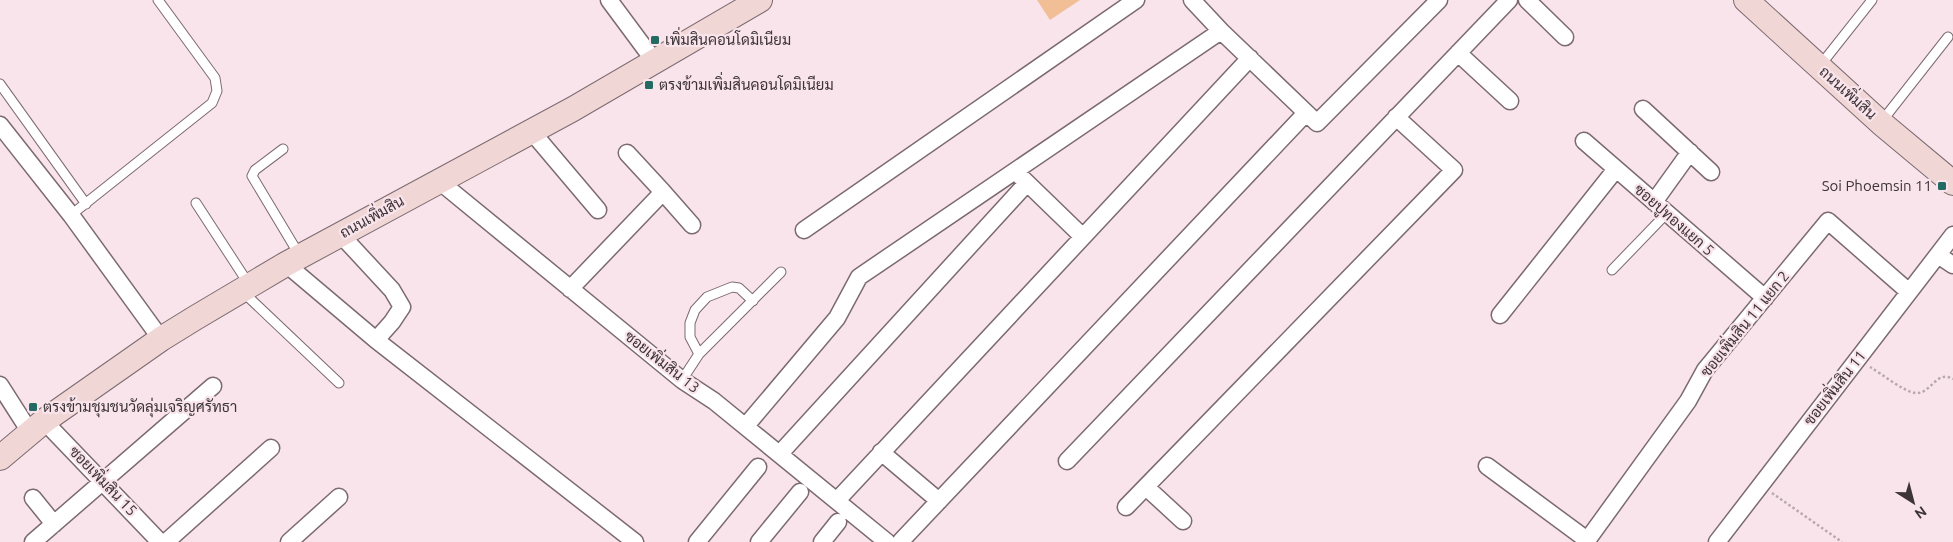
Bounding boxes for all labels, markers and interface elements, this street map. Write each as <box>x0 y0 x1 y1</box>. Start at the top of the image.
place label: เพิ่มสินคอนโดมิเนียม <box>665 26 791 48</box>
marker: เพิ่มสินคอนโดมิเนียม <box>649 34 661 46</box>
street label: ถนนเพิ่มสิน <box>1816 59 1884 123</box>
place label: ตรงข้ามเพิ่มสินคอนโดมิเนียม <box>659 71 834 93</box>
marker: ตรงข้ามเพิ่มสินคอนโดมิเนียม <box>643 79 655 91</box>
place label: Soi Phoemsin 11 <box>1822 177 1932 194</box>
street label: ซอยปูทองแยก 5 <box>1630 180 1718 260</box>
marker: Soi Phoemsin 11 <box>1936 180 1948 192</box>
street label: ถนนเพิ่มสิน <box>334 187 407 241</box>
street label: ซอยเพิ่มสิน 11 แยก 2 <box>1693 264 1792 380</box>
street label: ซอยเพิ่มสิน 13 <box>622 323 706 396</box>
street label: ซอยเพิ่มสิน 11 <box>1796 344 1869 428</box>
place label: ตรงข้ามชุมชนวัดลุ่มเจริญศรัทธา <box>43 397 237 418</box>
marker: ตรงข้ามชุมชนวัดลุ่มเจริญศรัทธา <box>27 401 39 413</box>
street label: ซอยเพิ่มสิน 15 <box>66 439 145 519</box>
north arrow <box>1888 477 1938 527</box>
text: N <box>1912 503 1930 522</box>

